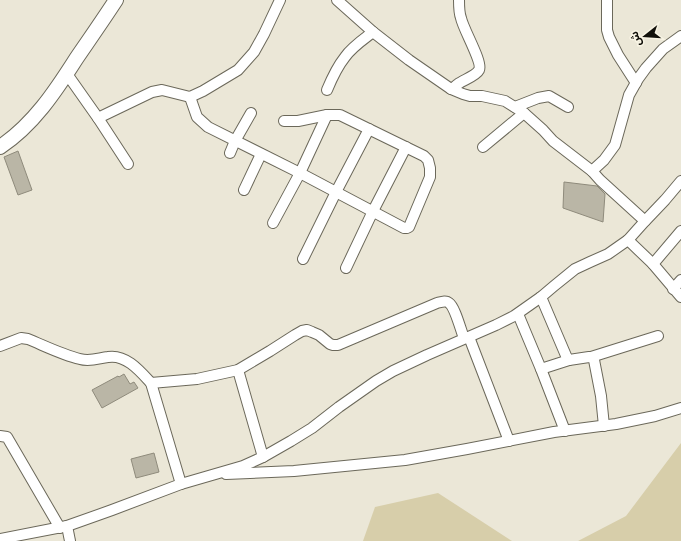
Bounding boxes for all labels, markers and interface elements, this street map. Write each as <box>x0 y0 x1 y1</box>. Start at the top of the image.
north arrow <box>625 16 665 56</box>
text: ش <box>627 29 645 48</box>

